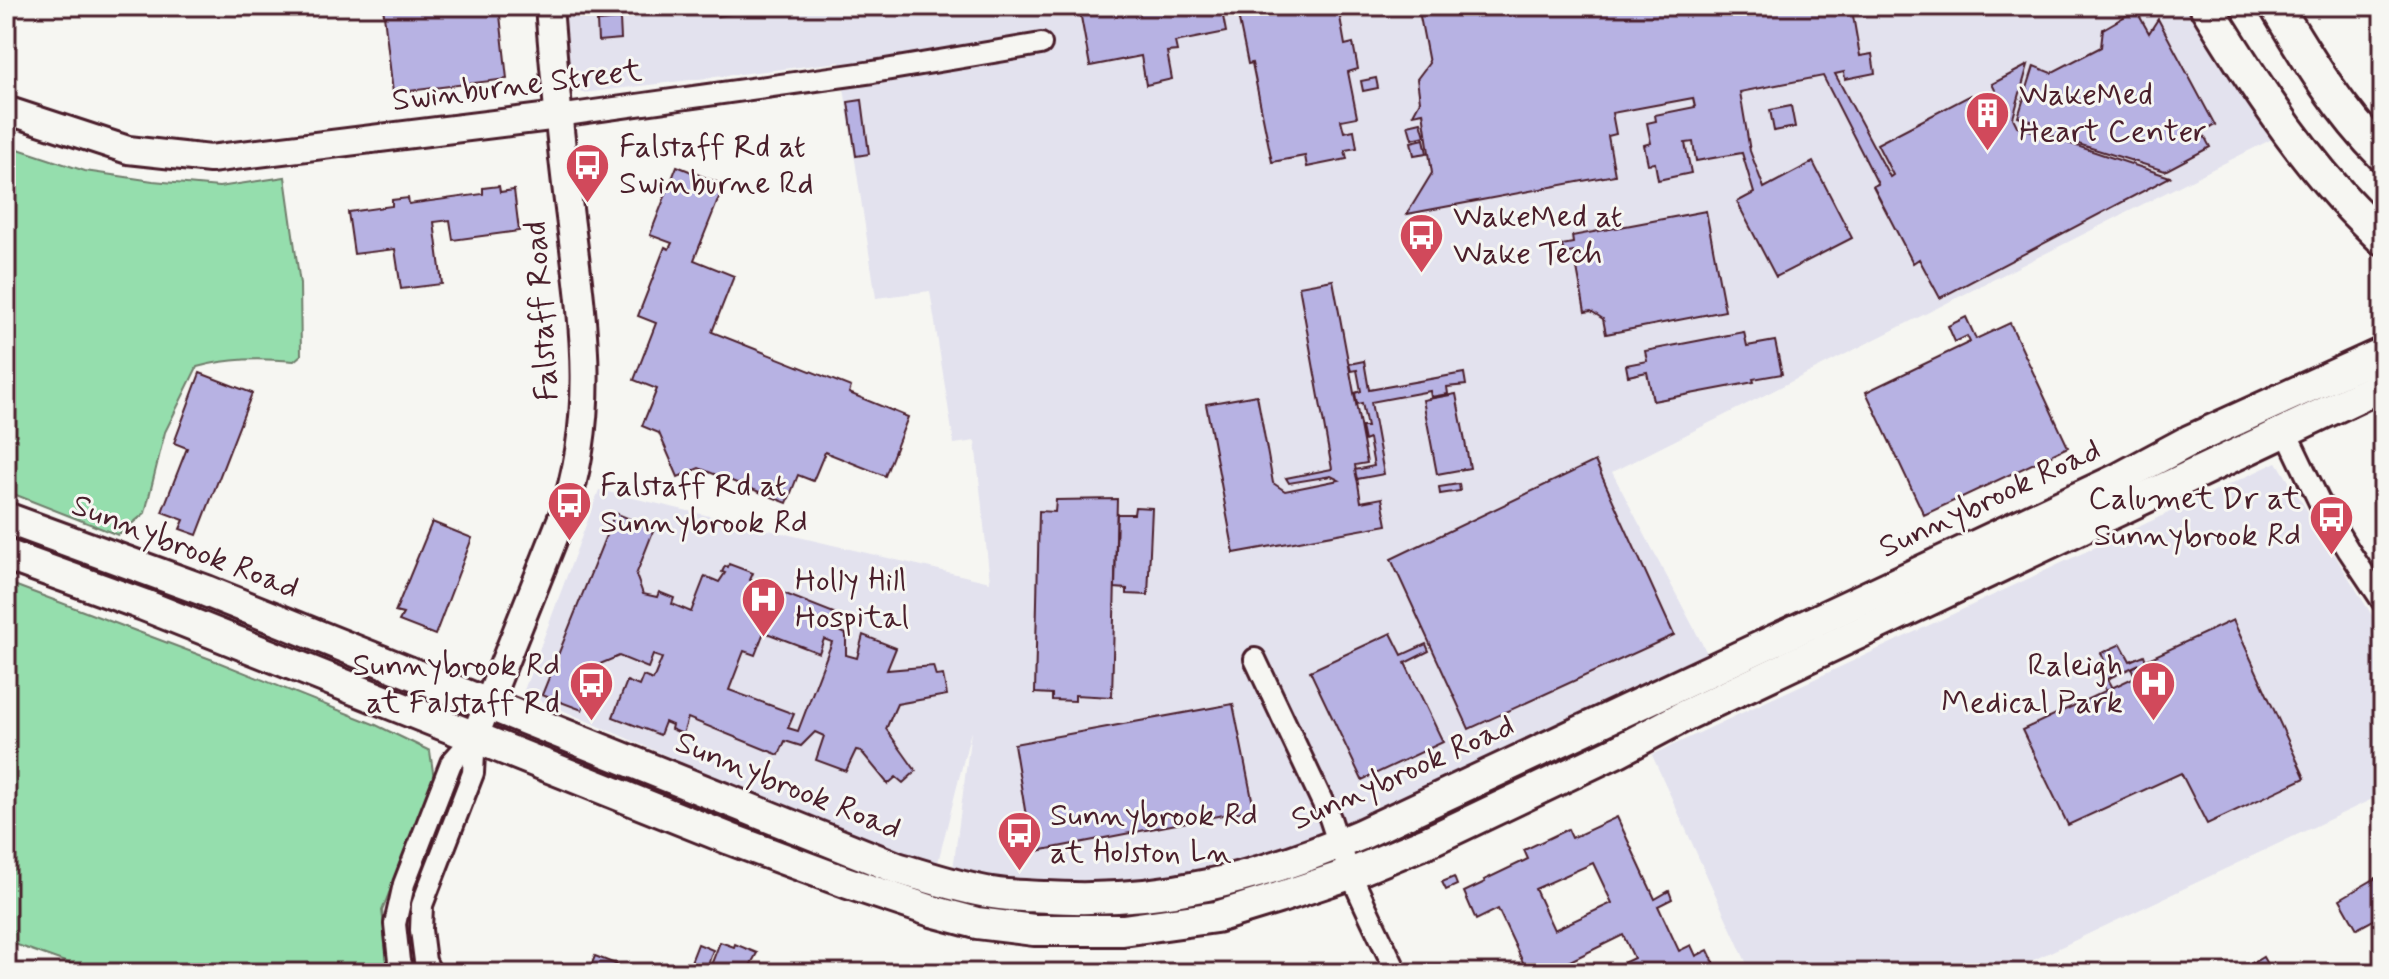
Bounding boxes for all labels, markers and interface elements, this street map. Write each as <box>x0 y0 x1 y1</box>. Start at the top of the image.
street label: Swinburne Street <box>390 50 645 122</box>
place label: WakeMed Heart Center <box>2019 74 2207 153</box>
building icon: WakeMed Heart Center <box>1964 89 2012 152</box>
place label: Falstaff Rd at Swinburne Rd <box>619 126 814 205</box>
bus stop icon: Falstaff Rd at Swinburne Rd <box>564 141 612 204</box>
place label: WakeMed at Wake Tech <box>1453 196 1623 275</box>
bus stop icon: WakeMed at Wake Tech <box>1398 211 1446 274</box>
street label: Falstaff Road <box>515 220 569 402</box>
street label: Sunnybrook Road <box>1872 429 2108 569</box>
place label: Falstaff Rd at Sunnybrook Rd <box>600 465 808 544</box>
place label: Calumet Dr at Sunnybrook Rd <box>2088 478 2301 557</box>
bus stop icon: Falstaff Rd at Sunnybrook Rd <box>545 480 593 543</box>
street label: Sunnybrook Road <box>66 484 304 610</box>
bus stop icon: Calumet Dr at Sunnybrook Rd <box>2308 493 2356 556</box>
place label: Holly Hill Hospital <box>795 560 909 639</box>
hospital icon: Holly Hill Hospital <box>740 575 788 638</box>
place label: Sunnybrook Rd at Falstaff Rd <box>352 645 560 724</box>
place label: Raleigh Medical Park <box>1941 645 2123 724</box>
bus stop icon: Sunnybrook Rd at Falstaff Rd <box>567 660 615 723</box>
hospital icon: Raleigh Medical Park <box>2130 660 2178 723</box>
street label: Sunnybrook Road <box>1285 705 1521 841</box>
street label: Sunnybrook Road <box>669 722 907 850</box>
place label: Sunnybrook Rd at Holston Ln <box>1050 795 1258 874</box>
bus stop icon: Sunnybrook Rd at Holston Ln <box>995 810 1043 873</box>

